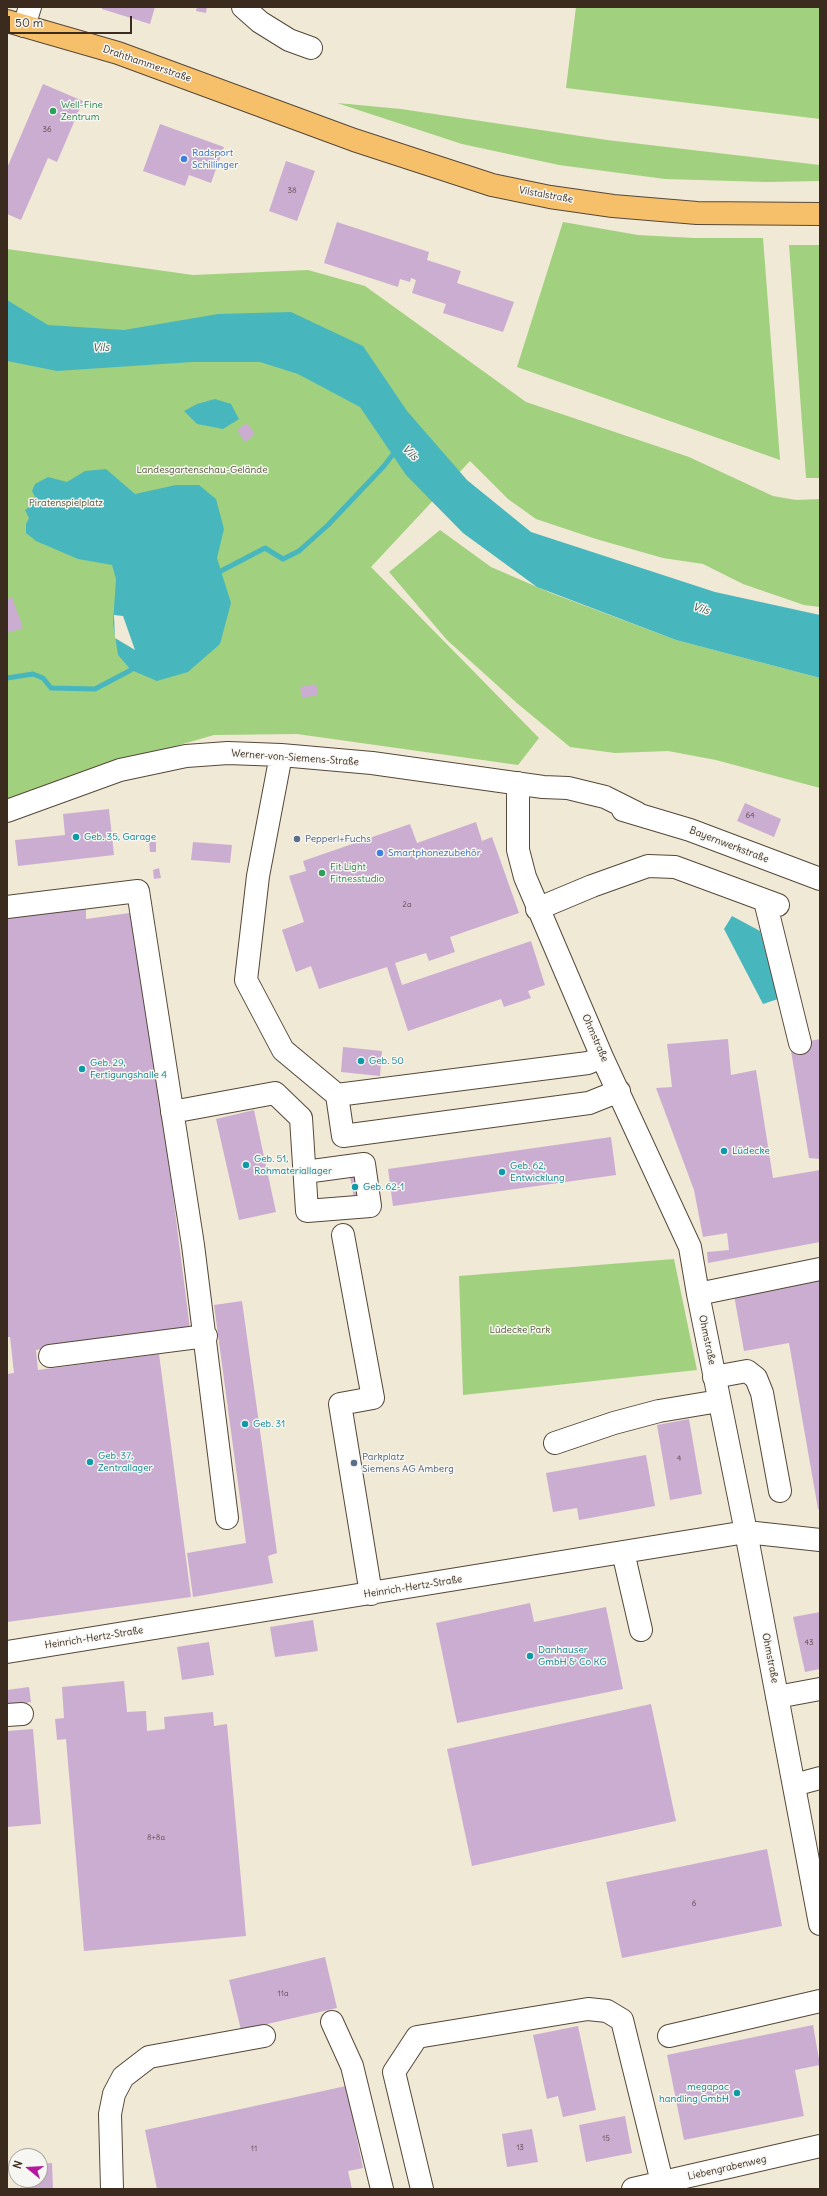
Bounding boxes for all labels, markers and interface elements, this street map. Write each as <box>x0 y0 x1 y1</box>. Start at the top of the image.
scale bar <box>10 8 134 34</box>
text: 50 m <box>15 15 43 30</box>
street label: Drahthammerstraße <box>101 43 193 85</box>
place label: Well-Fine Zentrum <box>61 99 103 122</box>
marker: Well-Fine Zentrum <box>48 106 58 116</box>
house number: 36 <box>42 125 52 135</box>
place label: Radsport Schillinger <box>192 147 238 170</box>
marker: Radsport Schillinger <box>179 154 189 164</box>
street label: Vilstalstraße <box>518 184 574 206</box>
house number: 38 <box>287 186 297 196</box>
water label: Vils <box>92 341 110 355</box>
water label: Vils <box>399 442 421 464</box>
park label: Landesgartenschau-Gelände <box>136 464 268 476</box>
park label: Piratenspielplatz <box>29 497 103 509</box>
water label: Vils <box>691 600 711 618</box>
street label: Werner-von-Siemens-Straße <box>231 748 359 768</box>
house number: 64 <box>745 811 755 821</box>
street label: Bayernwerkstraße <box>688 824 770 866</box>
place label: Geb. 35, Garage <box>84 831 156 843</box>
marker: Geb. 35, Garage <box>71 832 81 842</box>
place label: Pepperl+Fuchs <box>305 833 371 845</box>
marker: Pepperl+Fuchs <box>292 834 302 844</box>
place label: Smartphonezubehör <box>388 847 481 859</box>
marker: Smartphonezubehör <box>375 848 385 858</box>
place label: Fit Light Fitnesstudio <box>330 861 384 884</box>
marker: Fit Light Fitnesstudio <box>317 868 327 878</box>
house number: 2a <box>403 900 411 910</box>
street label: Ohmstraße <box>579 1012 611 1064</box>
place label: Geb. 50 <box>369 1055 404 1067</box>
marker: Geb. 50 <box>356 1056 366 1066</box>
place label: Geb. 29, Fertigungshalle 4 <box>90 1057 167 1080</box>
marker: Geb. 29, Fertigungshalle 4 <box>77 1064 87 1074</box>
place label: Lüdecke <box>732 1145 770 1157</box>
marker: Lüdecke <box>719 1146 729 1156</box>
place label: Geb. 51, Rohmateriallager <box>254 1153 332 1176</box>
marker: Geb. 51, Rohmateriallager <box>241 1160 251 1170</box>
place label: Geb. 62, Entwicklung <box>510 1160 565 1184</box>
marker: Geb. 62, Entwicklung <box>497 1167 507 1177</box>
place label: Geb. 62-1 <box>363 1181 404 1193</box>
marker: Geb. 62-1 <box>350 1182 360 1192</box>
street label: Ohmstraße <box>696 1314 718 1366</box>
park label: Lüdecke Park <box>490 1324 550 1336</box>
place label: Geb. 31 <box>253 1418 285 1430</box>
marker: Geb. 31 <box>240 1419 250 1429</box>
place label: Geb. 37, Zentrallager <box>98 1450 153 1474</box>
place label: Parkplatz Siemens AG Amberg <box>362 1451 454 1474</box>
house number: 4 <box>677 1454 681 1464</box>
marker: Geb. 37, Zentrallager <box>85 1457 95 1467</box>
marker: Parkplatz Siemens AG Amberg <box>349 1458 359 1468</box>
street label: Heinrich-Hertz-Straße <box>363 1573 463 1601</box>
street label: Heinrich-Hertz-Straße <box>44 1624 144 1652</box>
street label: Ohmstraße <box>759 1632 781 1684</box>
house number: 43 <box>804 1638 814 1648</box>
place label: Danhauser GmbH & Co KG <box>538 1644 607 1668</box>
marker: Danhauser GmbH & Co KG <box>525 1651 535 1661</box>
house number: 8+8a <box>147 1833 165 1843</box>
house number: 6 <box>692 1899 696 1909</box>
house number: 11a <box>278 1989 288 1999</box>
place label: megapac handling GmbH <box>659 2081 729 2104</box>
marker: megapac handling GmbH <box>732 2088 742 2098</box>
house number: 15 <box>602 2134 610 2144</box>
house number: 13 <box>516 2143 524 2153</box>
house number: 11 <box>251 2144 257 2154</box>
north arrow <box>8 2148 48 2188</box>
street label: Liebengrabenweg <box>686 2153 768 2183</box>
text: N <box>10 2159 25 2170</box>

